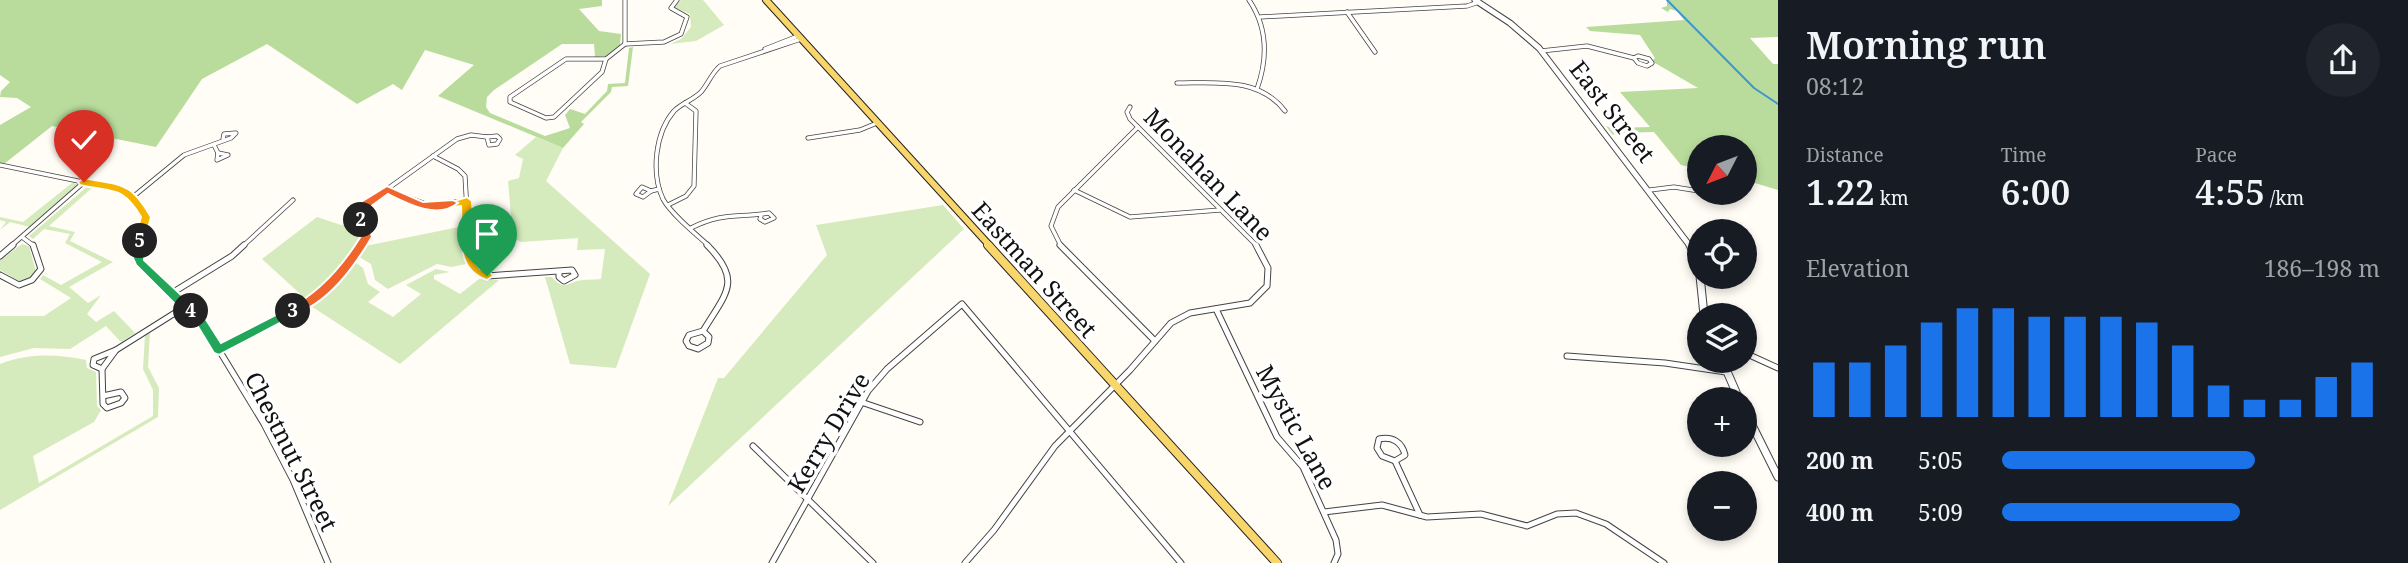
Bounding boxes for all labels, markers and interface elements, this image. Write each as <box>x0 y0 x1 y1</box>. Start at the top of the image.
text: Morning run <box>1806 18 2047 70</box>
button: share <box>2306 23 2380 97</box>
street label: East Street <box>1563 53 1663 169</box>
text: 08:12 <box>1806 70 1864 102</box>
street label: Monahan Lane <box>1137 100 1281 248</box>
pin <box>54 110 114 182</box>
icon: check <box>65 121 103 159</box>
north arrow <box>1687 135 1757 205</box>
map controls <box>1687 135 1757 541</box>
text: Distance <box>1806 142 1884 168</box>
text: Time <box>2001 142 2047 168</box>
text: Pace <box>2195 142 2237 168</box>
text: 1.22 <box>1806 168 1875 215</box>
text: 6:00 <box>2001 168 2070 215</box>
text: 4:55 <box>2195 168 2265 215</box>
text: km <box>1875 185 1909 211</box>
text: /km <box>2265 185 2304 211</box>
street label: Eastman Street <box>965 194 1105 344</box>
pin: 2 <box>344 202 378 238</box>
pin <box>457 204 517 276</box>
text: 2 <box>355 206 366 232</box>
icon: arrive <box>468 215 506 253</box>
button: locate <box>1687 219 1757 289</box>
pin: 5 <box>122 224 158 258</box>
text: 5 <box>134 227 145 253</box>
text: Elevation <box>1806 252 1910 284</box>
text: 186–198 m <box>2264 252 2380 284</box>
pin: 4 <box>174 294 208 328</box>
pin: 3 <box>276 294 310 328</box>
text: 4 <box>185 297 196 323</box>
text: 3 <box>287 297 298 323</box>
button: layers <box>1687 303 1757 373</box>
street label: Mystic Lane <box>1249 359 1345 495</box>
street label: Chestnut Street <box>238 366 346 536</box>
street label: Kerry Drive <box>779 366 877 498</box>
button: + <box>1687 387 1757 457</box>
text: 200 m <box>1806 444 1874 476</box>
text: 5:05 <box>1918 444 1963 476</box>
button: − <box>1687 471 1757 541</box>
text: 400 m <box>1806 496 1874 528</box>
text: 5:09 <box>1918 496 1963 528</box>

